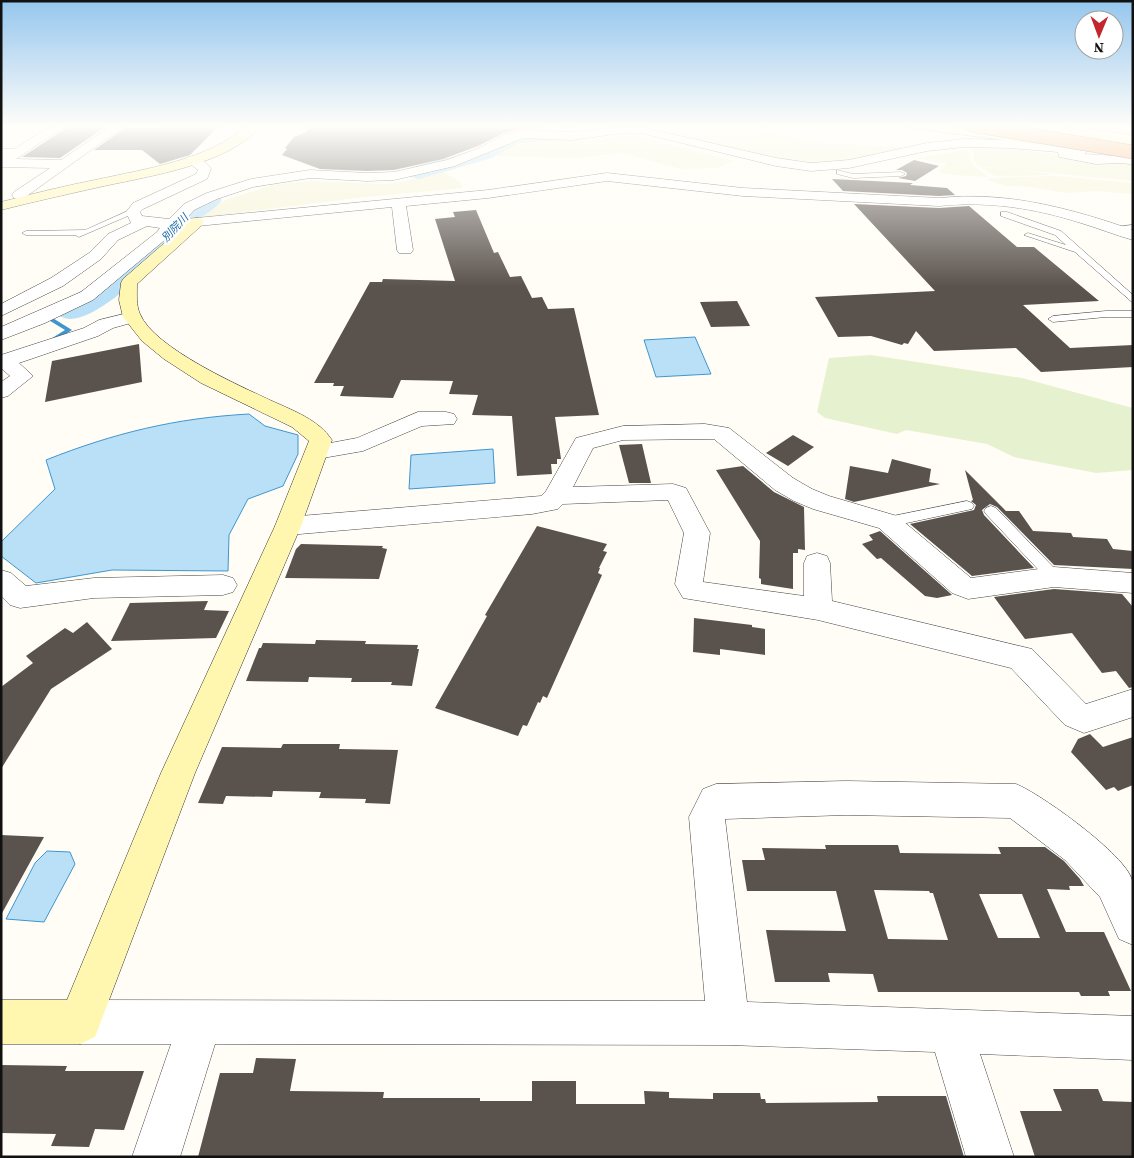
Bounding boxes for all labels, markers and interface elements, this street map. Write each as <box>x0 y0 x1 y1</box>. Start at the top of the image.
north arrow <box>1074 10 1124 60</box>
text: N <box>1093 38 1104 58</box>
water label: 別院川 <box>158 210 192 245</box>

